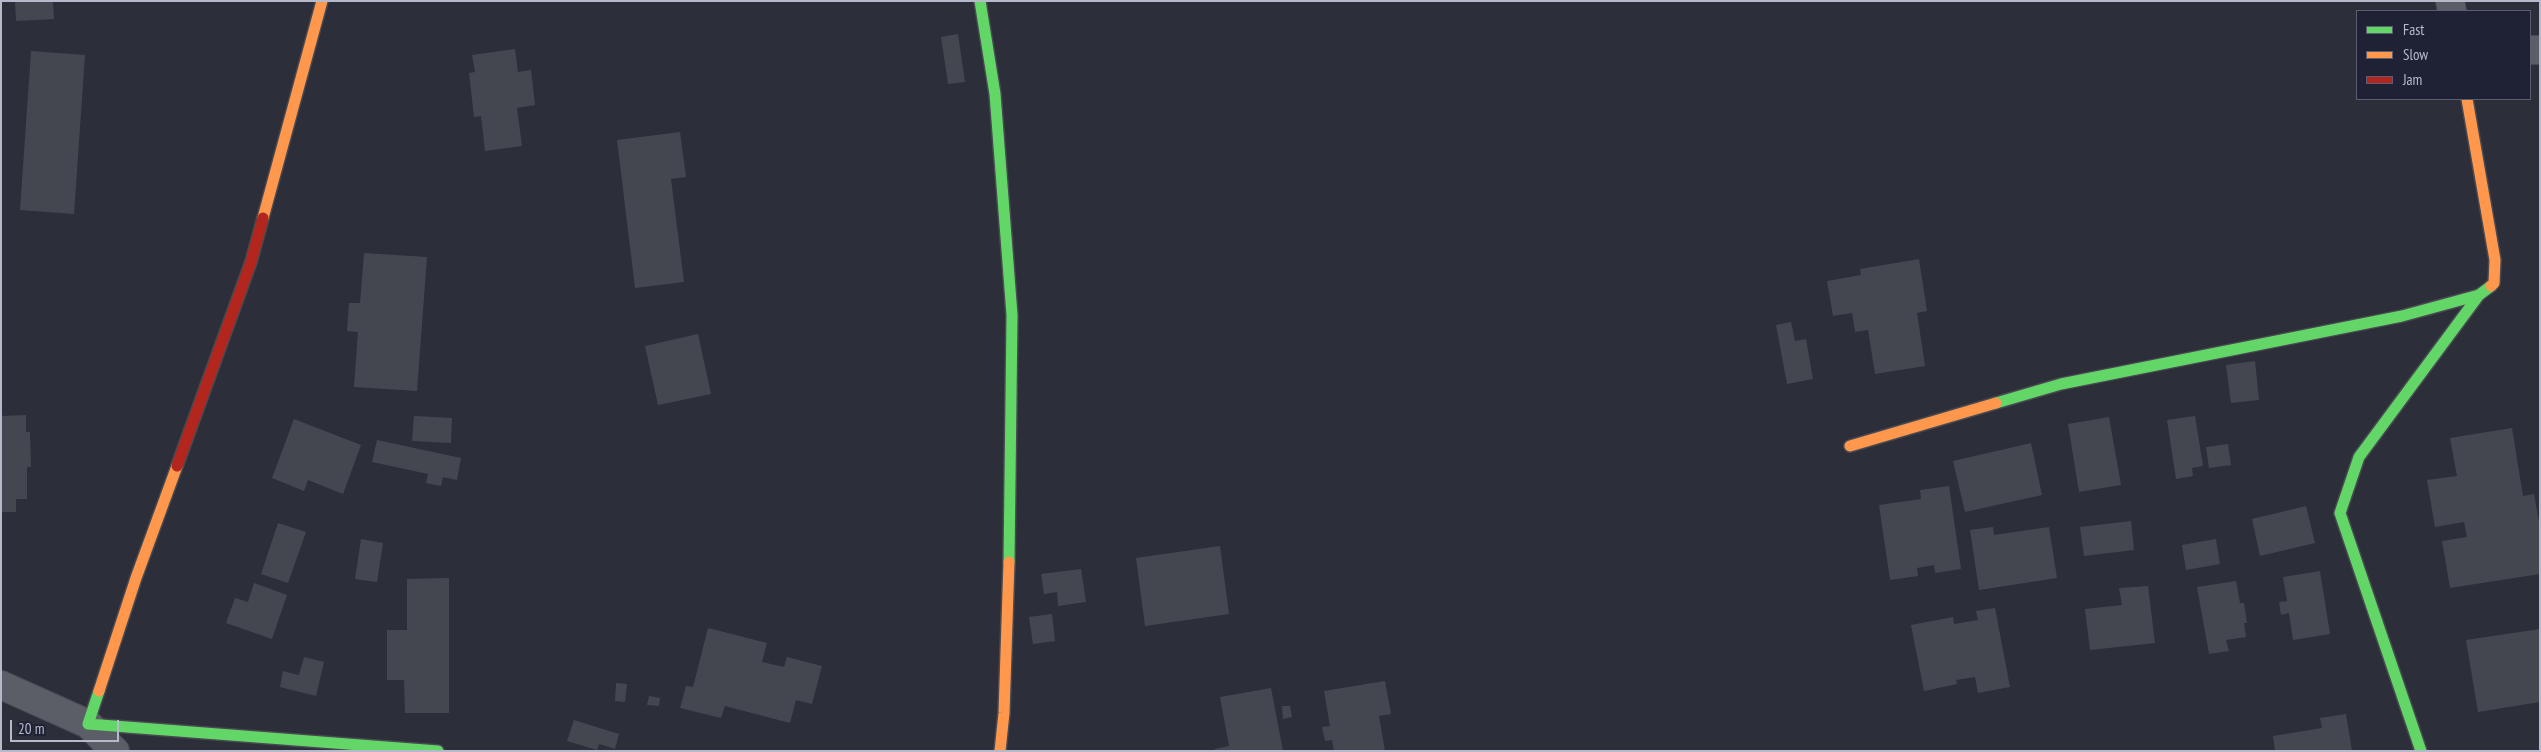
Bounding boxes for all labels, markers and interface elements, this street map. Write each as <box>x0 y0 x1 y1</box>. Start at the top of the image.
legend <box>2356 10 2531 100</box>
text: Fast <box>2403 20 2424 39</box>
text: Slow <box>2403 45 2428 64</box>
text: Jam <box>2403 70 2422 89</box>
scale bar <box>12 710 121 742</box>
text: 20 m <box>18 719 44 738</box>

